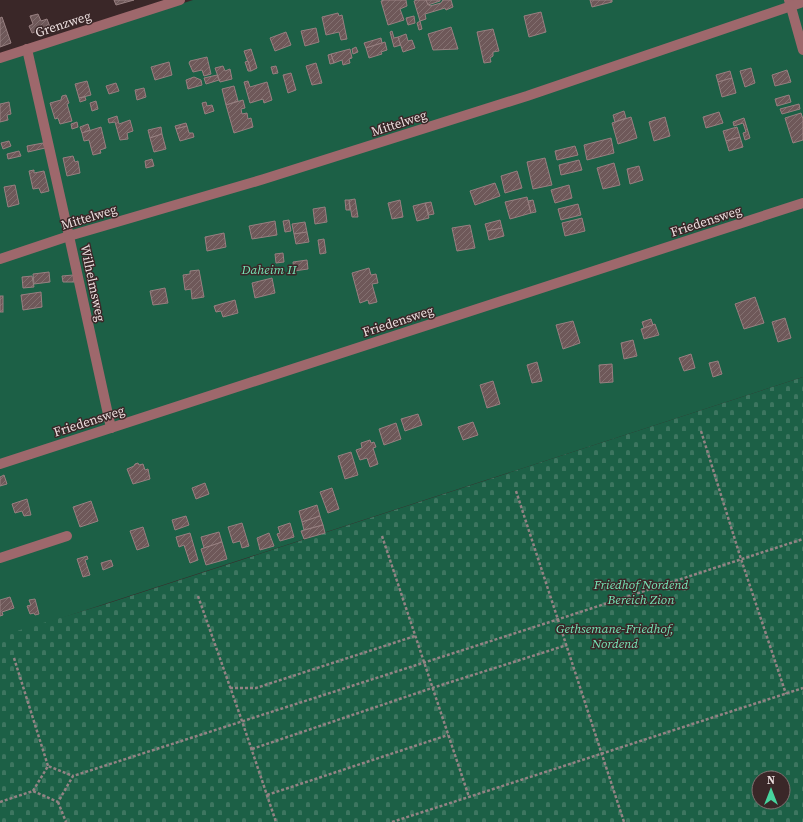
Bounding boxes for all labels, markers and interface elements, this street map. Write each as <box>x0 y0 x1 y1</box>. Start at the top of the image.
street label: Grenzweg <box>33 7 93 41</box>
street label: Mittelweg <box>369 106 429 140</box>
street label: Mittelweg <box>59 200 119 234</box>
street label: Friedensweg <box>668 201 744 240</box>
street label: Wilhelmsweg <box>77 243 110 323</box>
park label: Daheim II <box>240 261 297 278</box>
street label: Friedensweg <box>360 301 436 340</box>
street label: Friedensweg <box>51 401 127 440</box>
park label: Friedhof Nordend Bereich Zion <box>593 576 689 608</box>
park label: Gethsemane-Friedhof, Nordend <box>556 620 674 652</box>
north arrow <box>751 770 791 810</box>
text: N <box>767 773 775 788</box>

